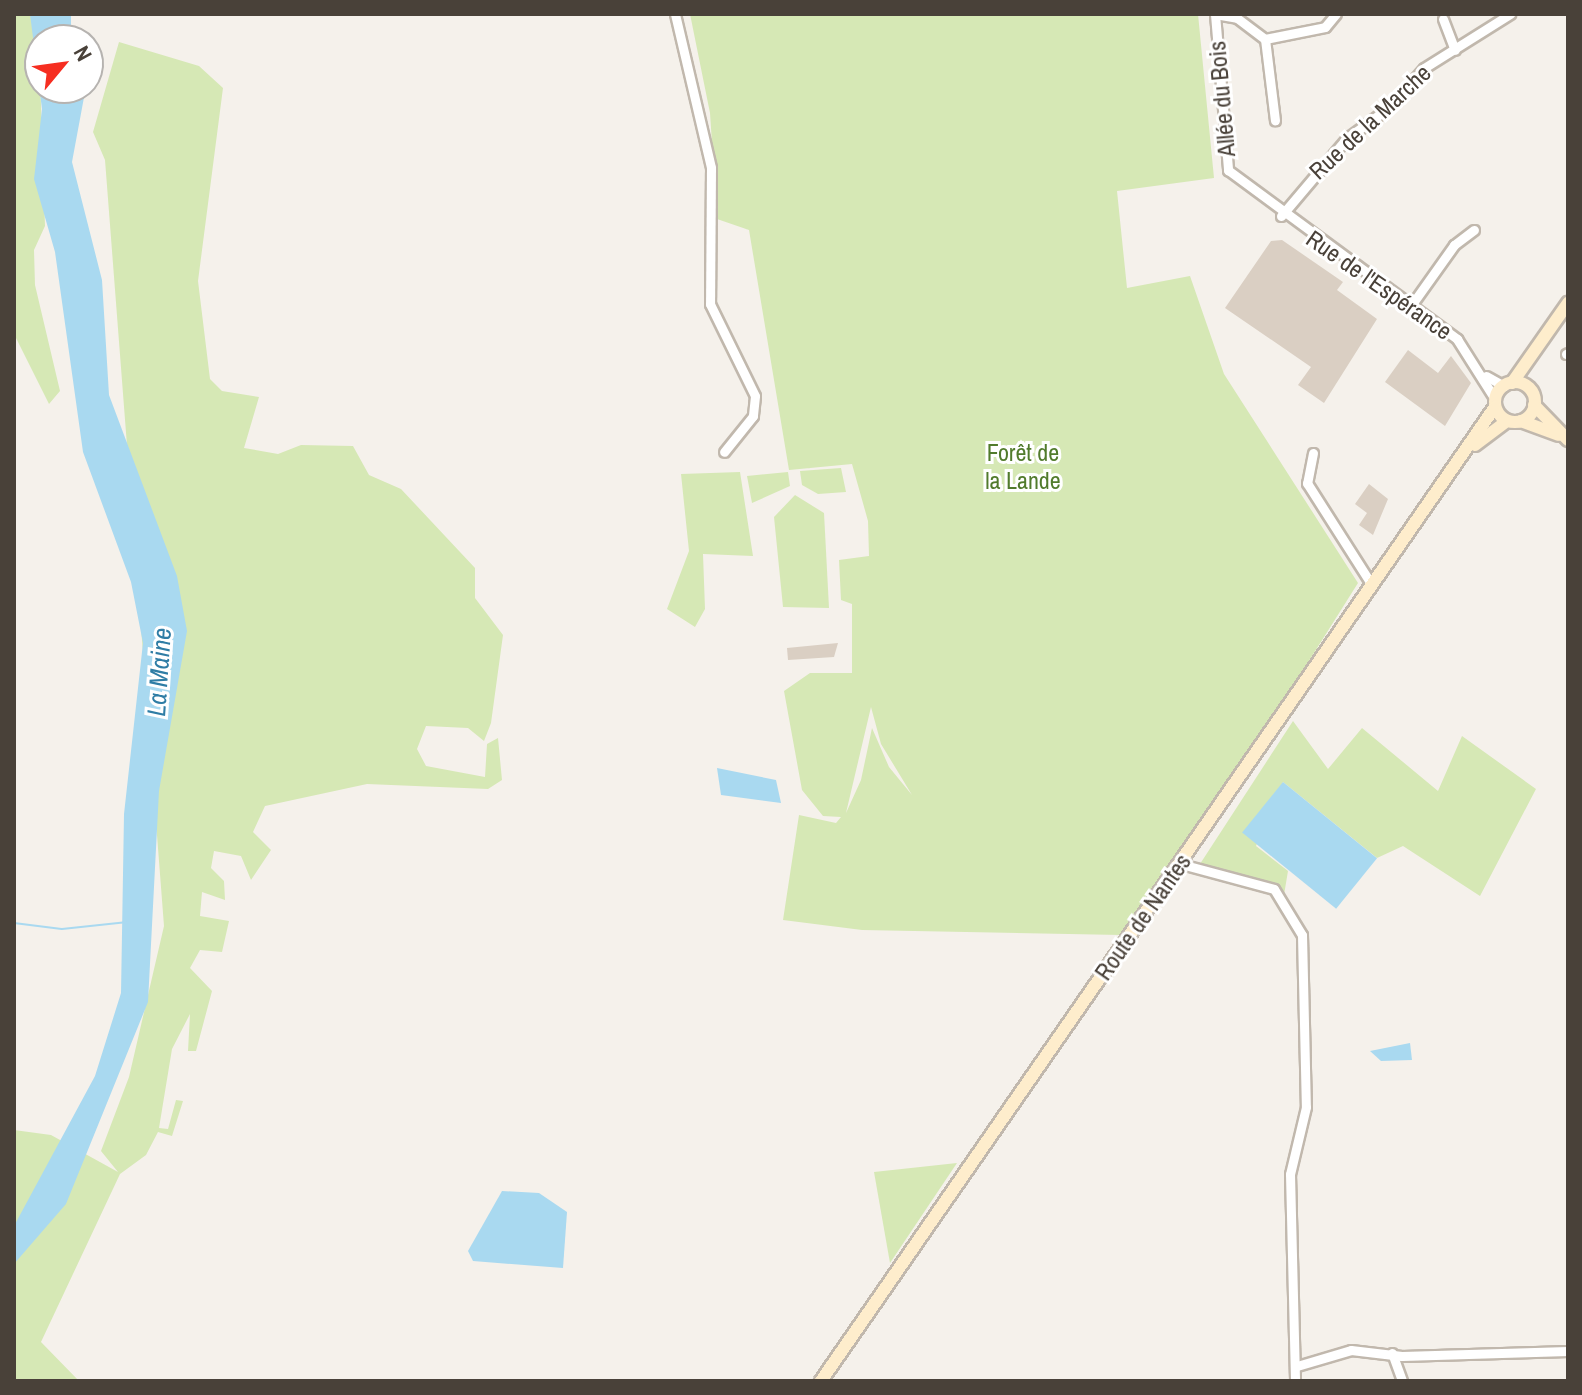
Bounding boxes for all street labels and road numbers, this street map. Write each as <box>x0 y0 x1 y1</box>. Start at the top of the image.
street label: Allée du Bois <box>1203 40 1241 158</box>
street label: Rue de la Marche <box>1303 59 1437 185</box>
street label: Rue de l'Espérance <box>1301 224 1457 346</box>
street label: Route de Nantes <box>1089 848 1197 986</box>

